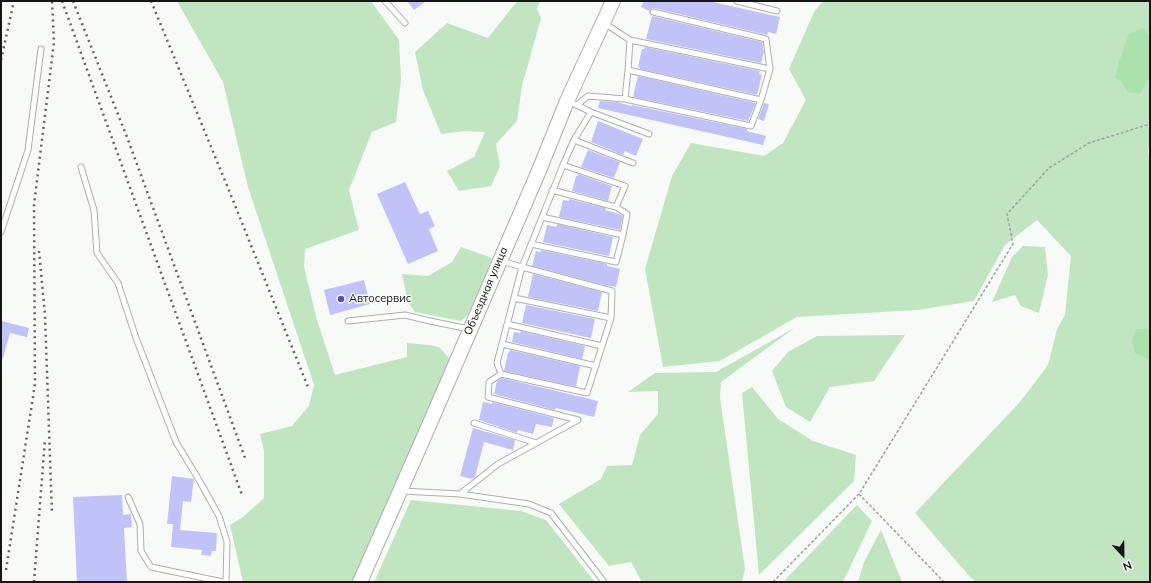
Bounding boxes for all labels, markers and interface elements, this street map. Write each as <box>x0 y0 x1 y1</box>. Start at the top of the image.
street label: Объездная улица <box>461 245 511 337</box>
place label: Автосервис <box>349 292 411 306</box>
marker: Автосервис <box>336 294 346 304</box>
north arrow <box>1103 535 1143 575</box>
text: N <box>1121 558 1134 574</box>

